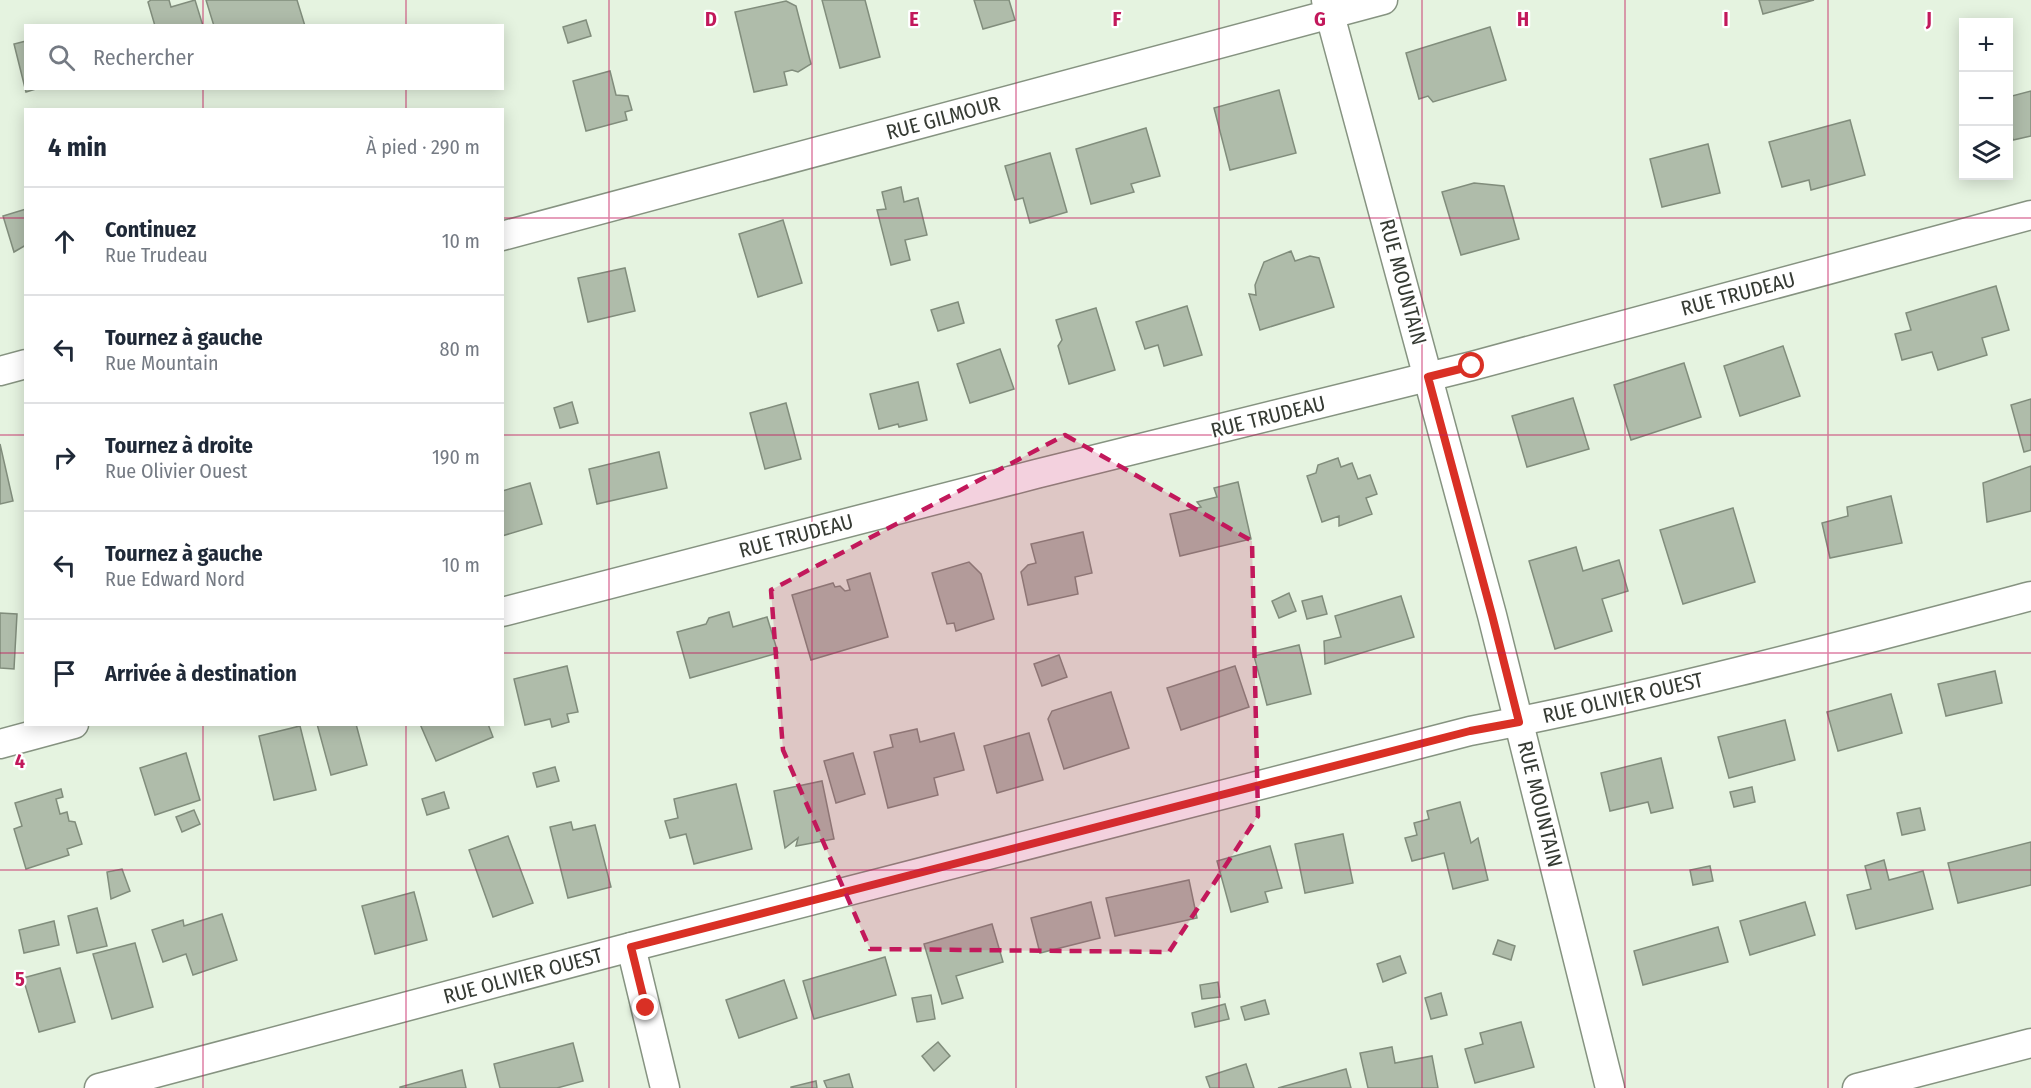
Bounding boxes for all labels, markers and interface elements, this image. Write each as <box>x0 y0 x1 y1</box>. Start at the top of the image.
text: D <box>705 7 717 31</box>
text: E <box>909 7 919 31</box>
text: F <box>1113 7 1122 31</box>
text: G <box>1314 7 1326 31</box>
text: H <box>1517 7 1529 31</box>
text: I <box>1723 7 1729 31</box>
text: J <box>1925 7 1932 31</box>
map controls <box>1959 18 2013 180</box>
button: + <box>1959 18 2013 72</box>
search box <box>24 24 504 90</box>
icon: search <box>45 41 78 74</box>
text: Rechercher <box>93 44 194 71</box>
button: − <box>1959 72 2013 126</box>
street label: RUE GILMOUR <box>883 90 1003 146</box>
button: layers <box>1959 126 2013 180</box>
text: 4 min <box>48 132 107 163</box>
text: À pied · 290 m <box>366 135 480 159</box>
text: Continuez <box>105 216 196 243</box>
street label: RUE MOUNTAIN <box>1374 216 1432 348</box>
icon: ahead <box>48 225 81 258</box>
text: 10 m <box>442 229 480 253</box>
text: Rue Trudeau <box>105 243 208 267</box>
street label: RUE TRUDEAU <box>1678 266 1798 322</box>
text: Tournez à gauche <box>105 324 263 351</box>
icon: left <box>48 333 81 366</box>
text: 80 m <box>440 337 480 361</box>
text: Rue Mountain <box>105 351 218 375</box>
route start <box>1458 352 1484 378</box>
street label: RUE TRUDEAU <box>1208 390 1328 444</box>
text: Tournez à droite <box>105 432 253 459</box>
icon: right <box>48 441 81 474</box>
text: 190 m <box>432 445 480 469</box>
text: Rue Olivier Ouest <box>105 459 247 483</box>
street label: RUE TRUDEAU <box>736 508 856 564</box>
text: Tournez à gauche <box>105 540 263 567</box>
icon: left <box>48 549 81 582</box>
text: 10 m <box>442 553 480 577</box>
text: Rue Edward Nord <box>105 567 245 591</box>
icon: arrive <box>48 657 81 690</box>
text: Arrivée à destination <box>105 660 297 687</box>
street label: RUE OLIVIER OUEST <box>1540 667 1706 729</box>
street label: RUE MOUNTAIN <box>1512 738 1568 870</box>
text: 4 <box>15 749 25 773</box>
street label: RUE OLIVIER OUEST <box>441 942 606 1010</box>
text: 5 <box>15 967 25 991</box>
route end <box>632 994 658 1020</box>

